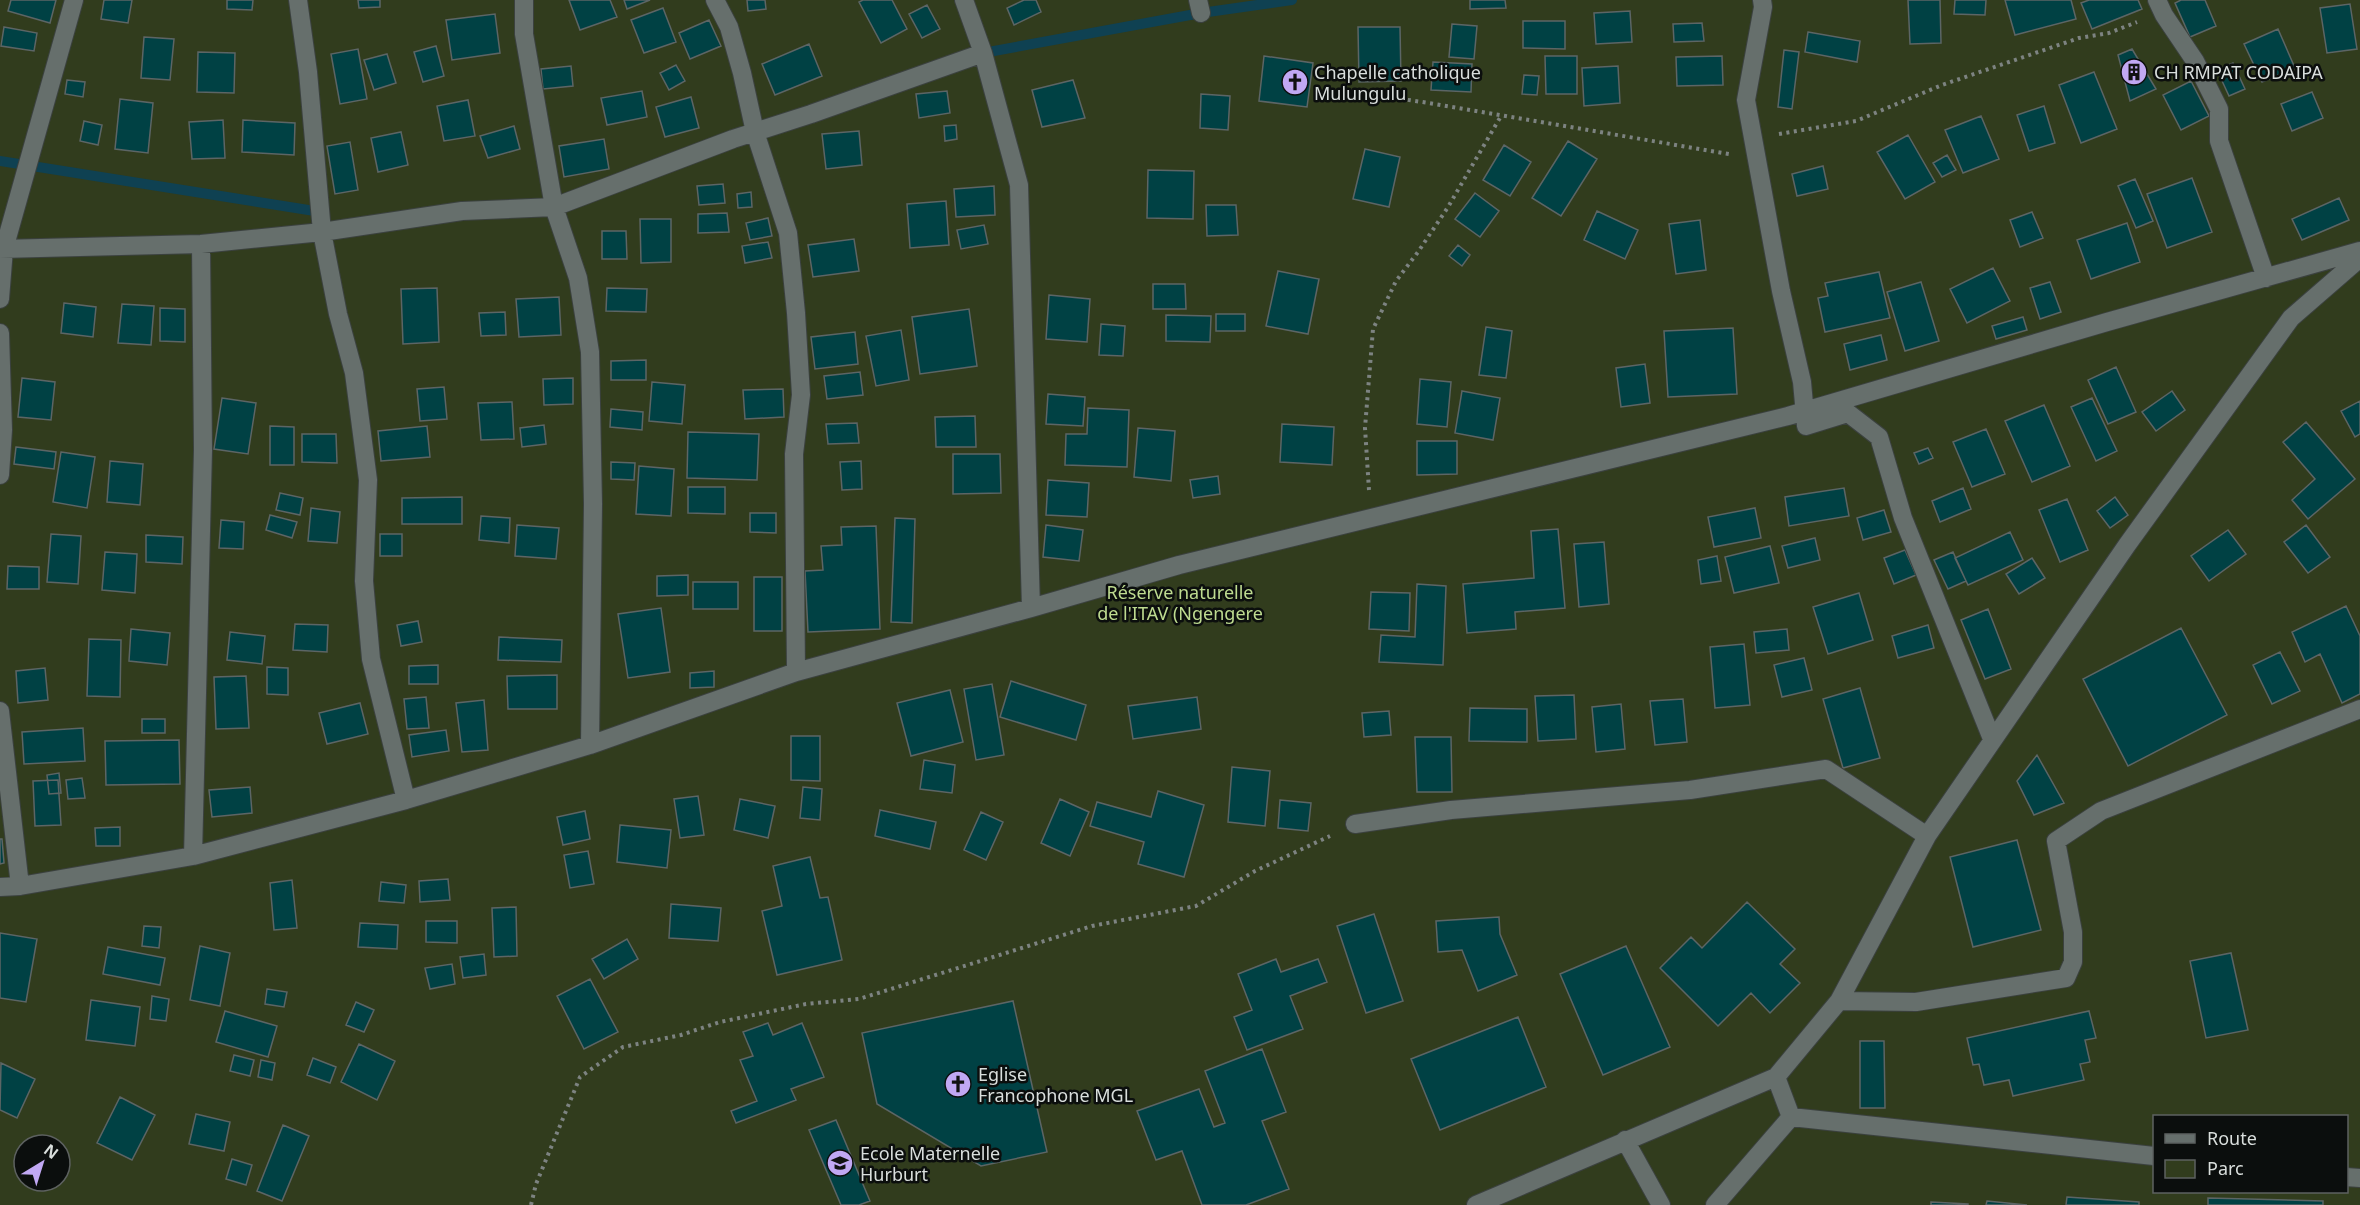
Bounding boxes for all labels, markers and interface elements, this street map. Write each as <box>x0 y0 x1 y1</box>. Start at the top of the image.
building icon: CH RMPAT CODAIPA <box>2119 57 2149 87</box>
place label: Chapelle catholique Mulungulu <box>1314 60 1481 105</box>
place label: CH RMPAT CODAIPA <box>2154 60 2323 84</box>
church icon: Chapelle catholique Mulungulu <box>1280 67 1310 97</box>
park label: Réserve naturelle de l'ITAV (Ngengere <box>1097 580 1263 625</box>
place label: Eglise Francophone MGL <box>978 1062 1133 1107</box>
church icon: Eglise Francophone MGL <box>943 1069 973 1099</box>
legend <box>2153 1115 2348 1193</box>
text: Route <box>2207 1126 2257 1150</box>
north arrow <box>12 1133 72 1193</box>
text: N <box>39 1139 63 1164</box>
place label: Ecole Maternelle Hurburt <box>860 1141 1000 1186</box>
school or university icon: Ecole Maternelle Hurburt <box>825 1148 855 1178</box>
text: Parc <box>2207 1156 2244 1180</box>

